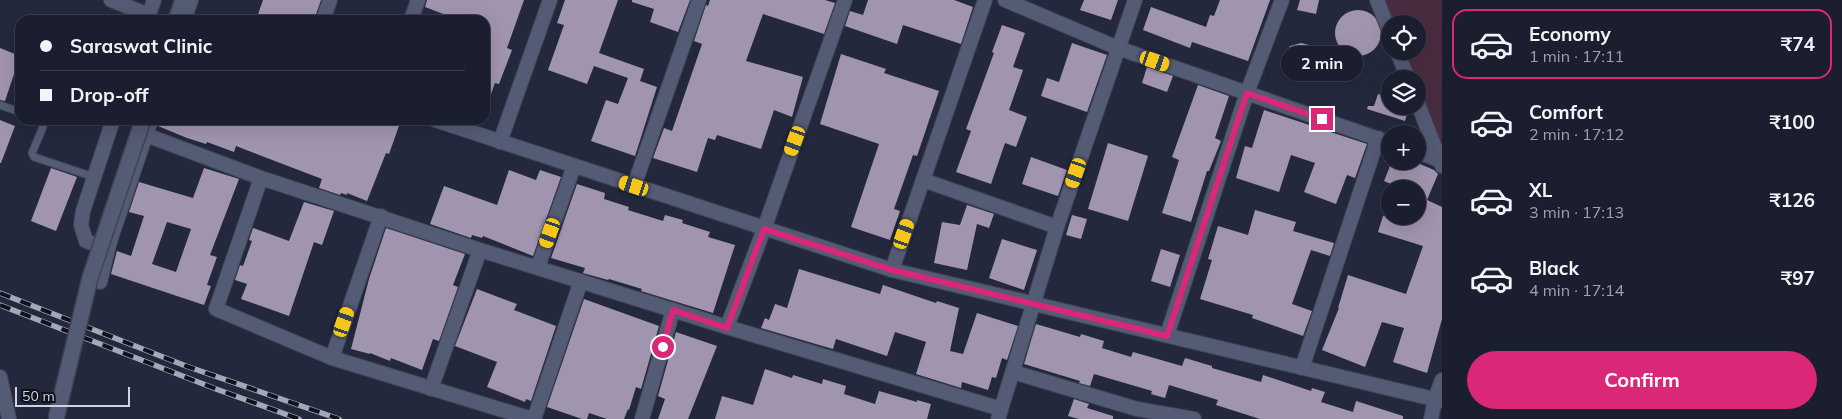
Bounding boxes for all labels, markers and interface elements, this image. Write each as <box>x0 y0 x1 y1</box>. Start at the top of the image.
map controls <box>1381 15 1426 225</box>
button: locate <box>1381 15 1426 60</box>
icon: car <box>1469 22 1514 67</box>
text: Economy <box>1529 22 1611 46</box>
text: ₹74 <box>1781 32 1815 56</box>
text: Saraswat Clinic <box>70 34 212 58</box>
callout: 2 min <box>1281 46 1363 82</box>
text: 1 min · 17:11 <box>1529 46 1624 66</box>
car <box>1138 49 1171 73</box>
text: 2 min <box>1301 53 1343 73</box>
button: layers <box>1381 70 1426 115</box>
text: Drop-off <box>70 83 148 107</box>
icon: car <box>1469 100 1514 145</box>
text: Comfort <box>1529 100 1603 124</box>
route end <box>1311 108 1333 130</box>
text: ₹100 <box>1769 110 1815 134</box>
car <box>782 124 807 158</box>
text: 2 min · 17:12 <box>1529 124 1624 144</box>
button: + <box>1381 125 1426 170</box>
car <box>1064 156 1087 190</box>
car <box>617 174 650 198</box>
icon: car <box>1469 178 1514 223</box>
text: XL <box>1529 178 1552 202</box>
button: − <box>1381 180 1426 225</box>
text: ₹126 <box>1769 188 1815 212</box>
text: 3 min · 17:13 <box>1529 202 1624 222</box>
car <box>538 216 561 250</box>
car <box>892 217 915 251</box>
icon: car <box>1469 256 1514 301</box>
text: Black <box>1529 256 1579 280</box>
text: ₹97 <box>1781 266 1815 290</box>
text: 4 min · 17:14 <box>1529 280 1624 300</box>
car <box>332 305 355 339</box>
route start <box>652 336 674 358</box>
button: Confirm <box>1467 351 1817 409</box>
scale bar <box>15 384 130 407</box>
text: 50 m <box>22 387 55 405</box>

